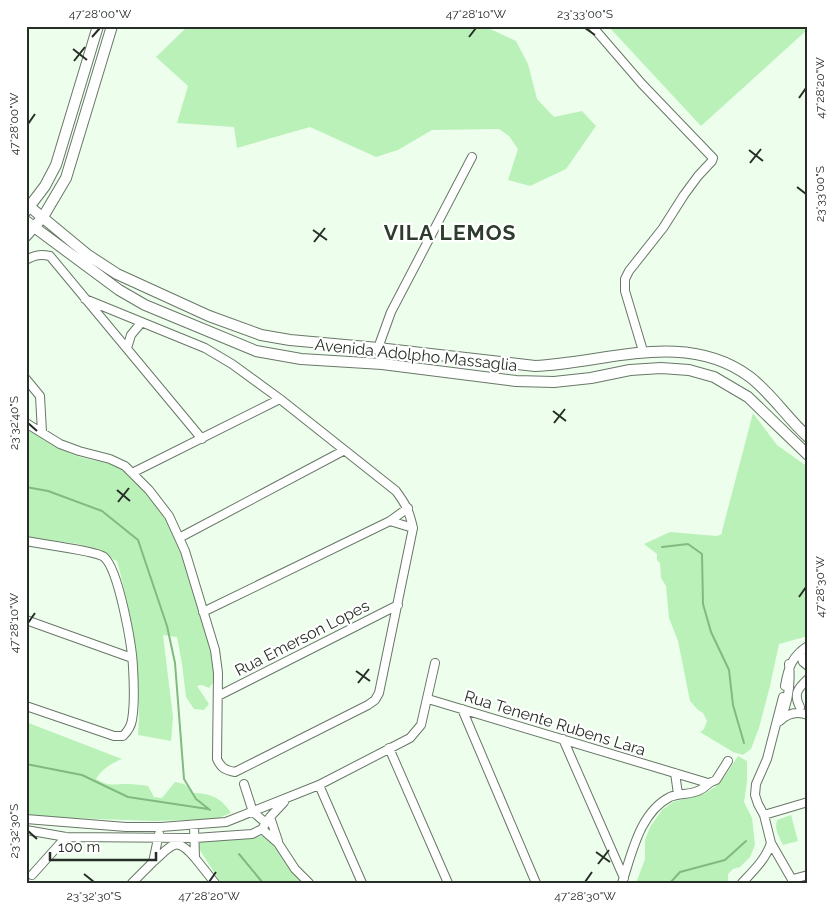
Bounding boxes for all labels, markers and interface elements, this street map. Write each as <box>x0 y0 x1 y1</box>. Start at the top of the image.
text: 47°28'00"W <box>69 7 132 21</box>
text: 47°28'10"W <box>446 7 507 21</box>
text: 23°33'00"S <box>557 7 613 21</box>
text: 47°28'20"W <box>813 57 827 119</box>
text: 47°28'00"W <box>7 92 21 155</box>
text: 23°33'00"S <box>813 166 827 222</box>
district label: VILA LEMOS <box>384 220 516 245</box>
street label: Avenida Adolpho Massaglia <box>314 335 518 375</box>
text: 23°32'40"S <box>7 396 21 450</box>
text: 47°28'30"W <box>813 556 827 618</box>
text: 47°28'10"W <box>7 592 21 653</box>
street label: Rua Emerson Lopes <box>232 596 373 680</box>
street label: Rua Tenente Rubens Lara <box>462 686 648 760</box>
text: 23°32'30"S <box>7 804 21 858</box>
scale bar <box>50 829 156 861</box>
text: 100 m <box>58 838 100 856</box>
text: 23°32'30"S <box>67 889 121 903</box>
text: 47°28'20"W <box>178 889 240 903</box>
text: 47°28'30"W <box>554 889 616 903</box>

